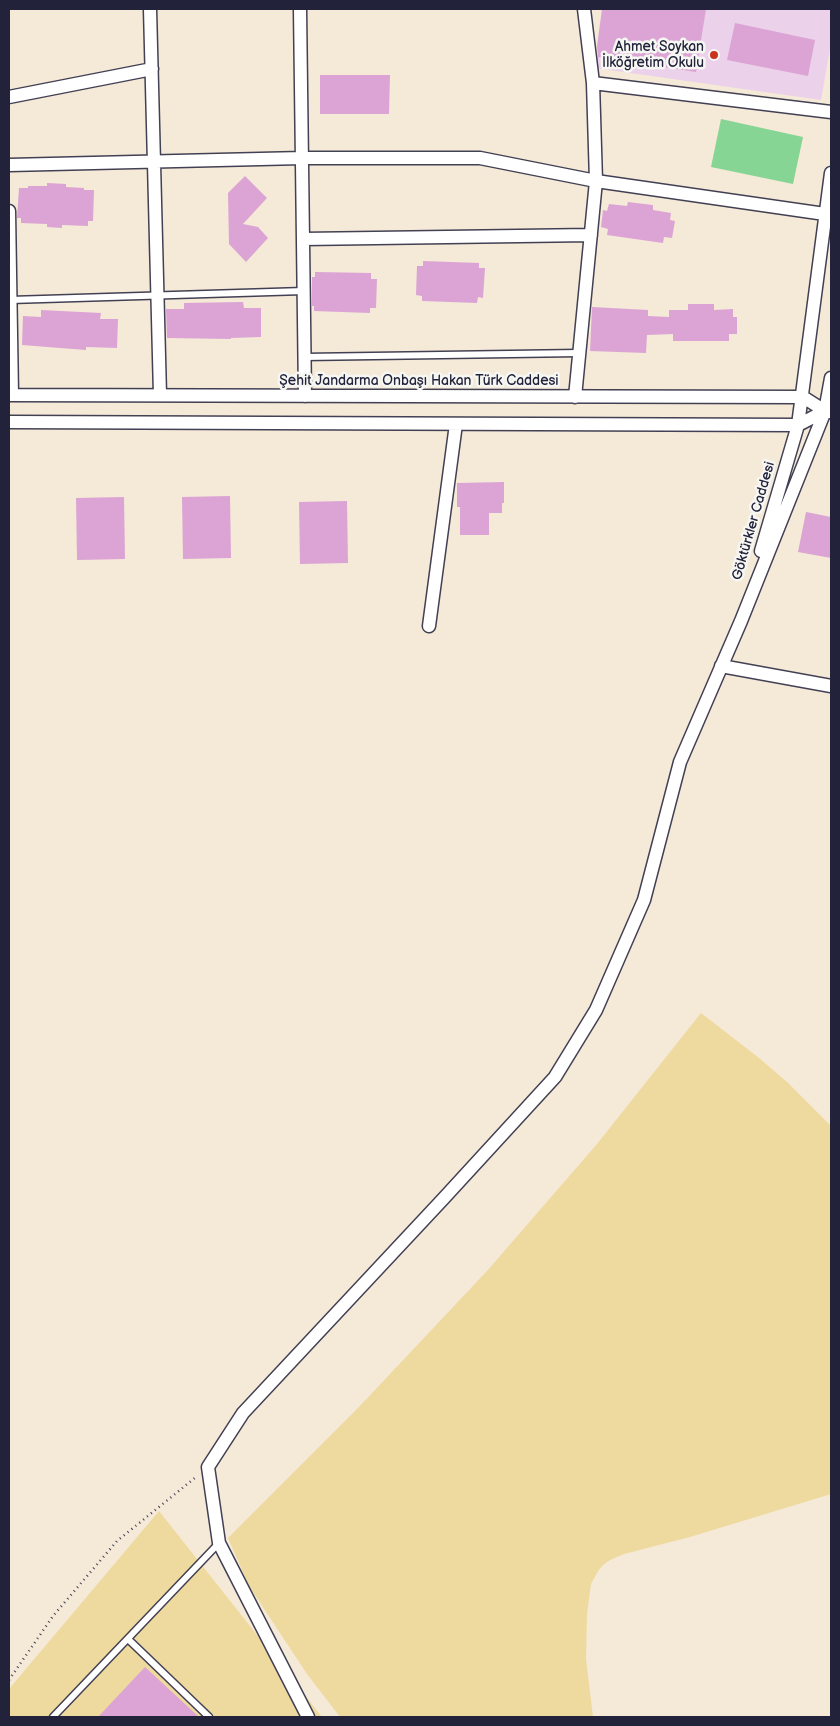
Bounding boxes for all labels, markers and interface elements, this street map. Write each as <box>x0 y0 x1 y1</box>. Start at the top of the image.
place label: Ahmet Soykan İlköğretim Okulu <box>602 39 704 72</box>
marker: Ahmet Soykan İlköğretim Okulu <box>708 49 720 61</box>
street label: Şehit Jandarma Onbaşı Hakan Türk Caddesi <box>279 373 559 389</box>
street label: Göktürkler Caddesi <box>729 460 779 582</box>

